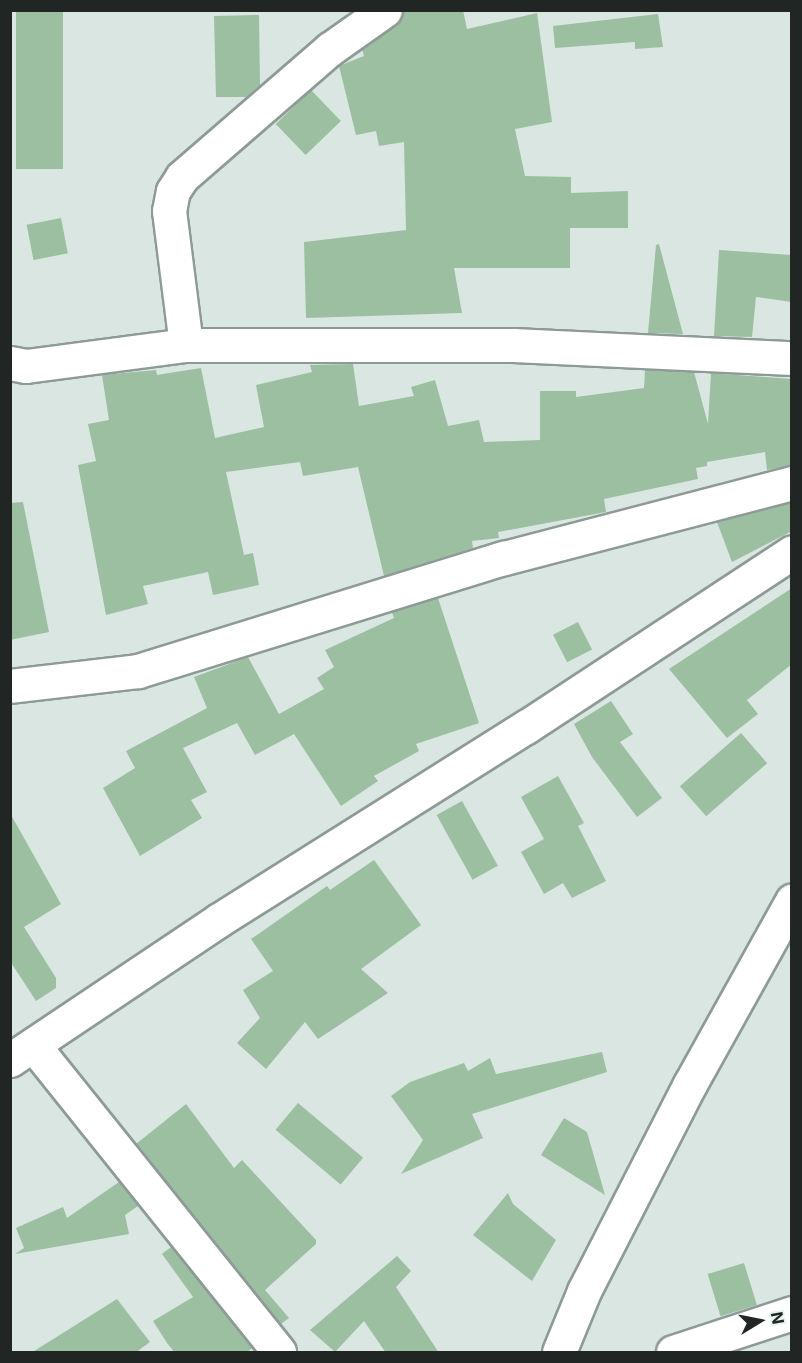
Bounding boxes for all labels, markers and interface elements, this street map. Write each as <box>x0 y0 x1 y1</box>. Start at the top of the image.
north arrow <box>730 1291 790 1351</box>
text: N <box>767 1310 789 1326</box>

